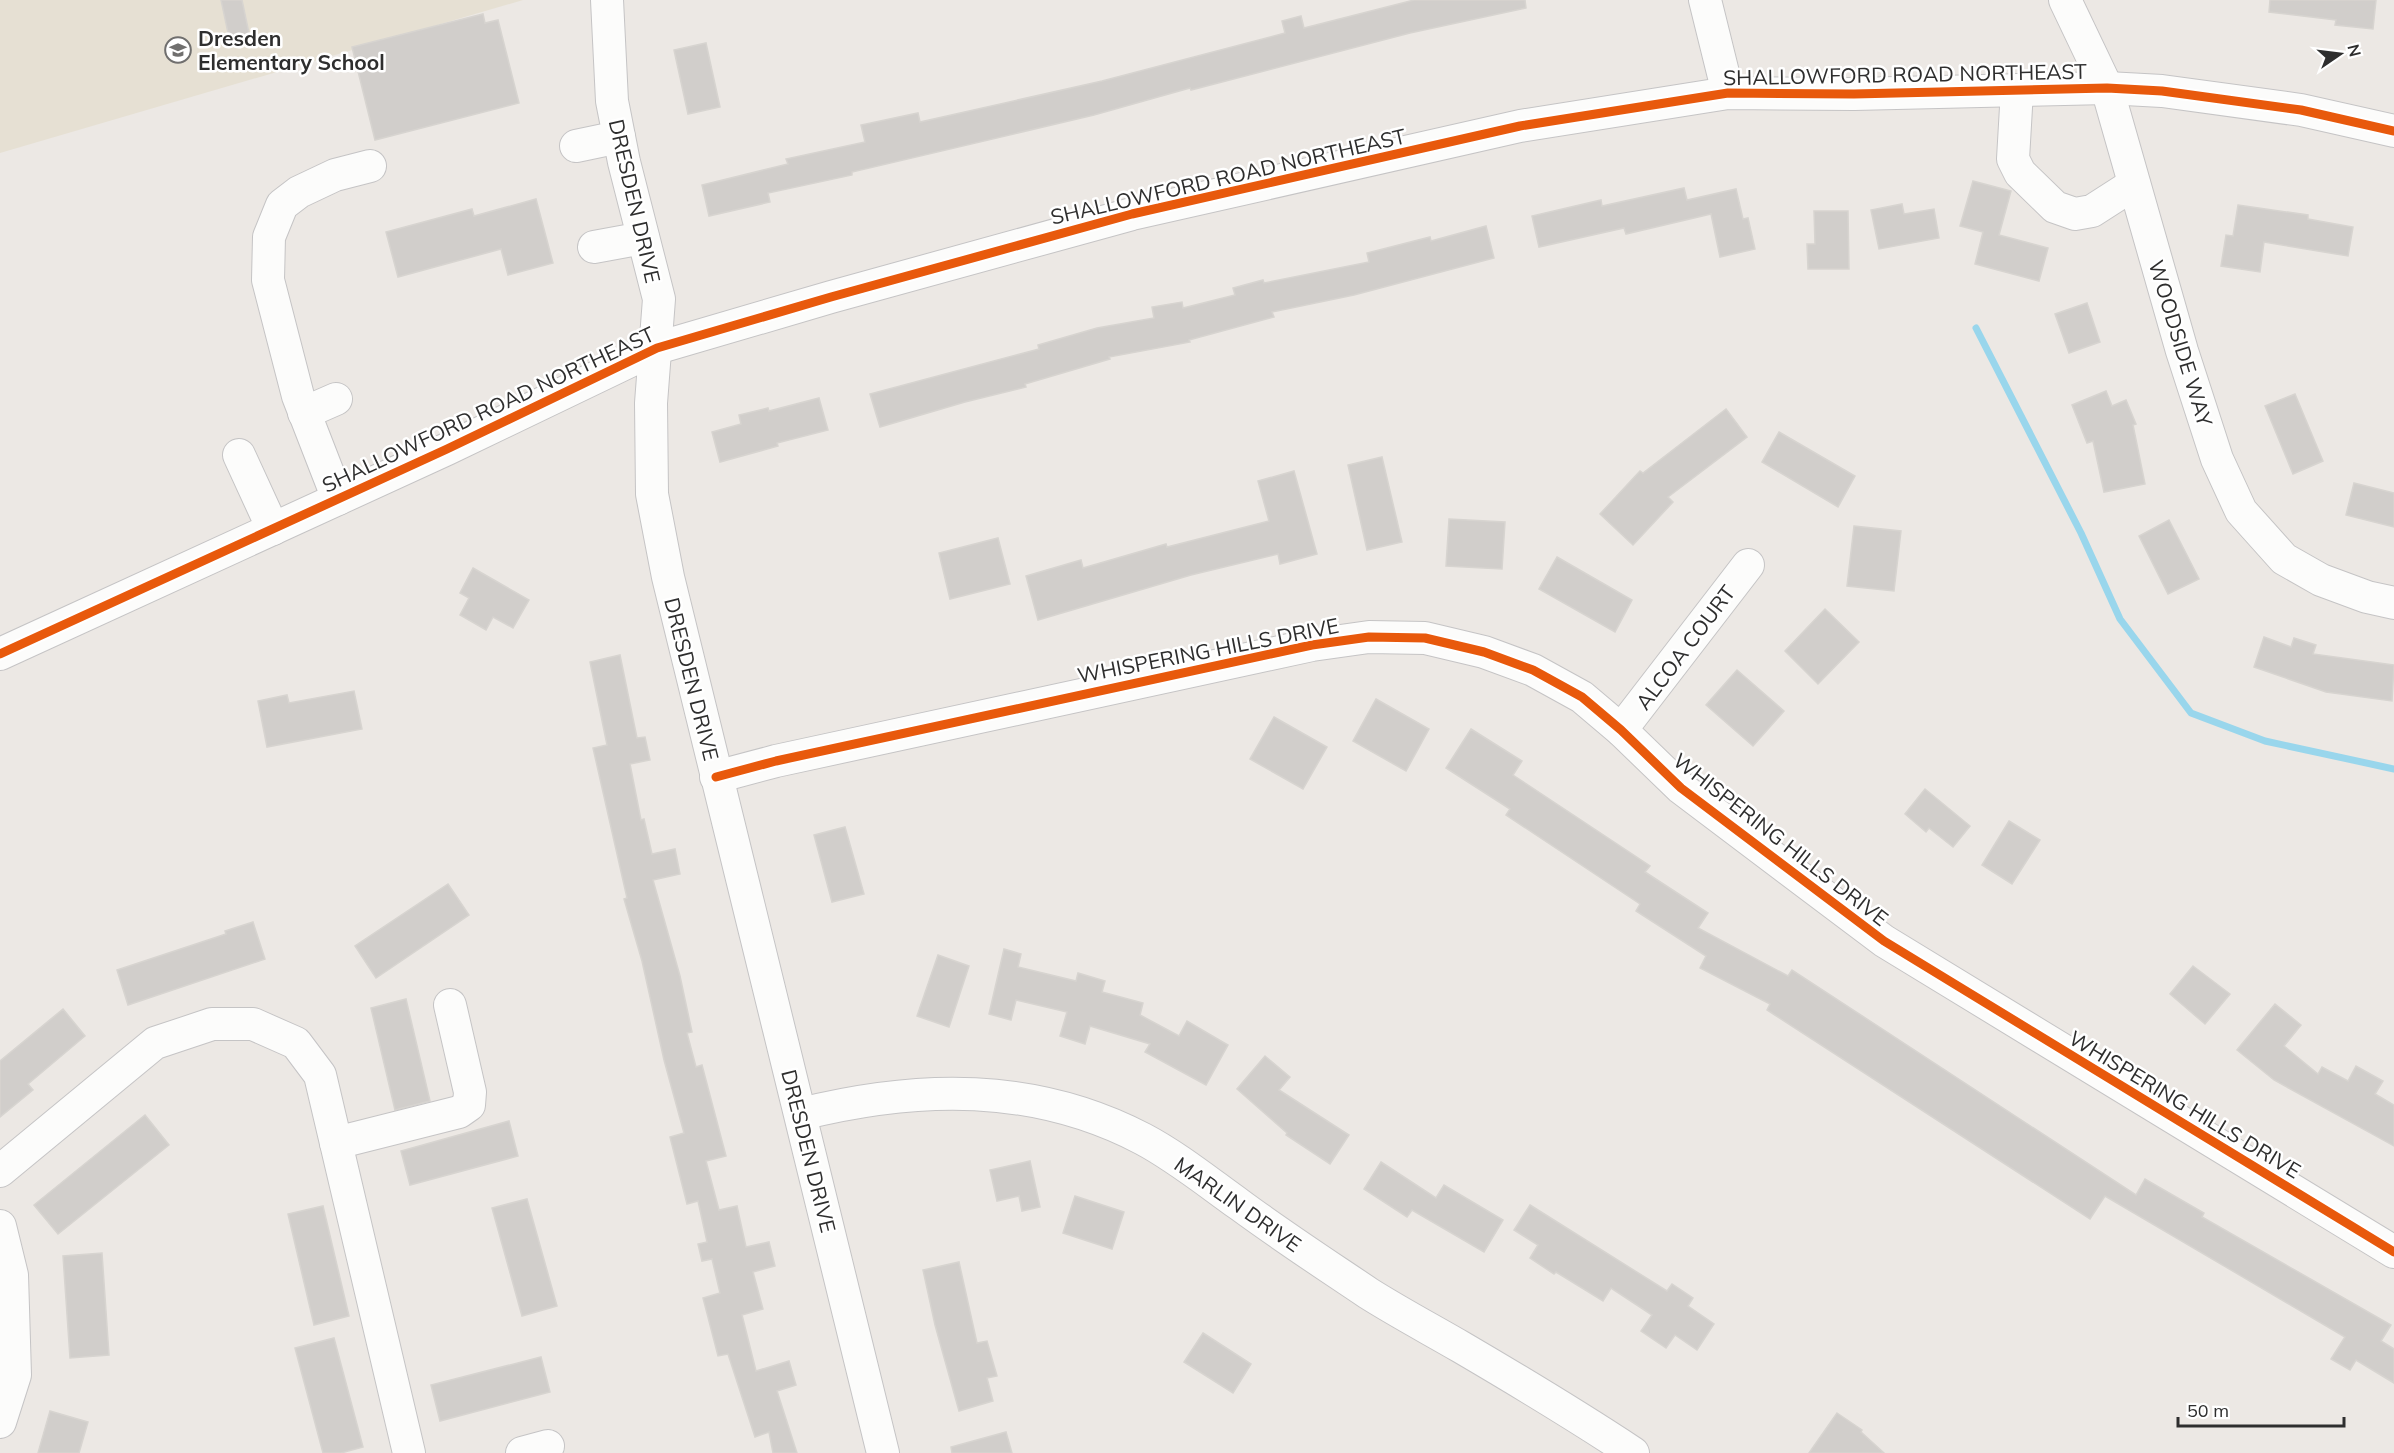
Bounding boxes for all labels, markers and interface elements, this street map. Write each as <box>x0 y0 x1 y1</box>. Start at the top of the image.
north arrow <box>2310 24 2370 84</box>
place label: Dresden Elementary School <box>198 25 385 75</box>
school or university icon: Dresden Elementary School <box>163 35 193 65</box>
text: N <box>2343 42 2366 59</box>
street label: SHALLOWFORD ROAD NORTHEAST <box>1723 58 2087 90</box>
street label: DRESDEN DRIVE <box>604 117 666 285</box>
street label: SHALLOWFORD ROAD NORTHEAST <box>1048 122 1409 230</box>
street label: WOODSIDE WAY <box>2143 257 2219 429</box>
street label: SHALLOWFORD ROAD NORTHEAST <box>318 320 659 498</box>
street label: ALCOA COURT <box>1630 579 1740 714</box>
street label: DRESDEN DRIVE <box>659 595 725 763</box>
street label: WHISPERING HILLS DRIVE <box>1075 612 1341 688</box>
street label: WHISPERING HILLS DRIVE <box>1668 747 1894 931</box>
street label: WHISPERING HILLS DRIVE <box>2064 1024 2306 1184</box>
street label: DRESDEN DRIVE <box>776 1067 842 1235</box>
street label: MARLIN DRIVE <box>1170 1151 1306 1257</box>
scale bar <box>2178 1390 2344 1428</box>
text: 50 m <box>2187 1399 2229 1422</box>

